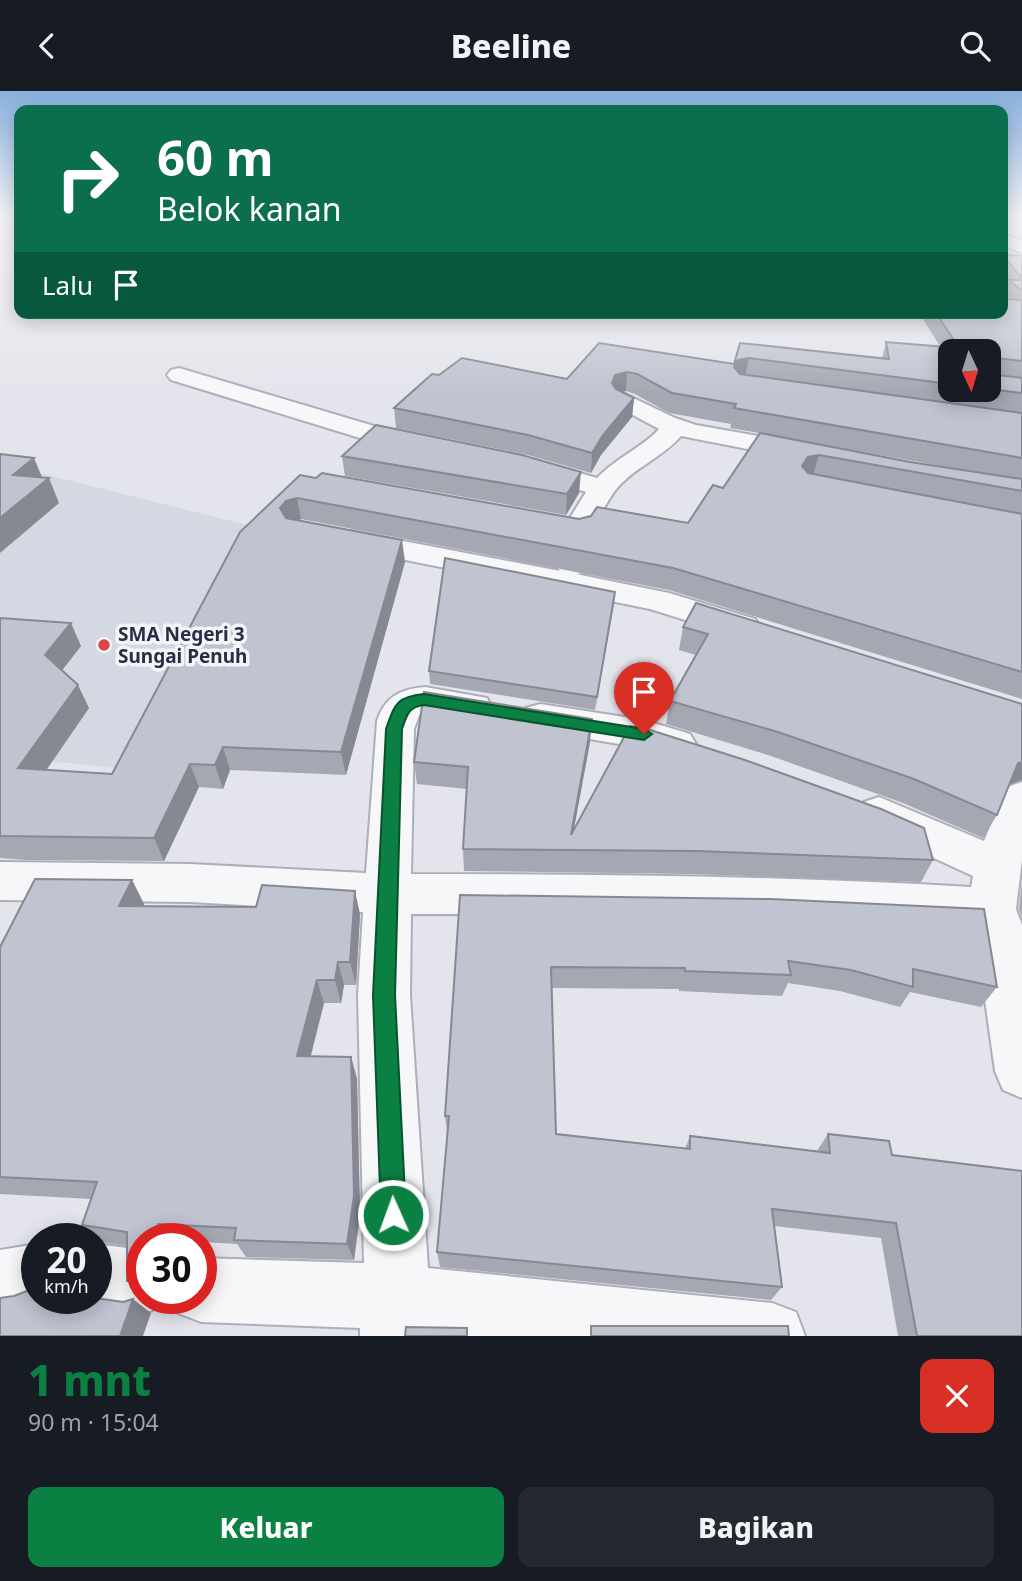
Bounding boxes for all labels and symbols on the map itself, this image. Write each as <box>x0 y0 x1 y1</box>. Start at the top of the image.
north arrow <box>938 339 1001 403</box>
place label: SMA Negeri 3 Sungai Penuh <box>118 621 247 669</box>
marker: SMA Negeri 3 Sungai Penuh <box>96 637 112 653</box>
pin <box>614 662 674 734</box>
position arrow <box>356 1178 430 1252</box>
speed limit sign: 30 <box>126 1223 217 1314</box>

